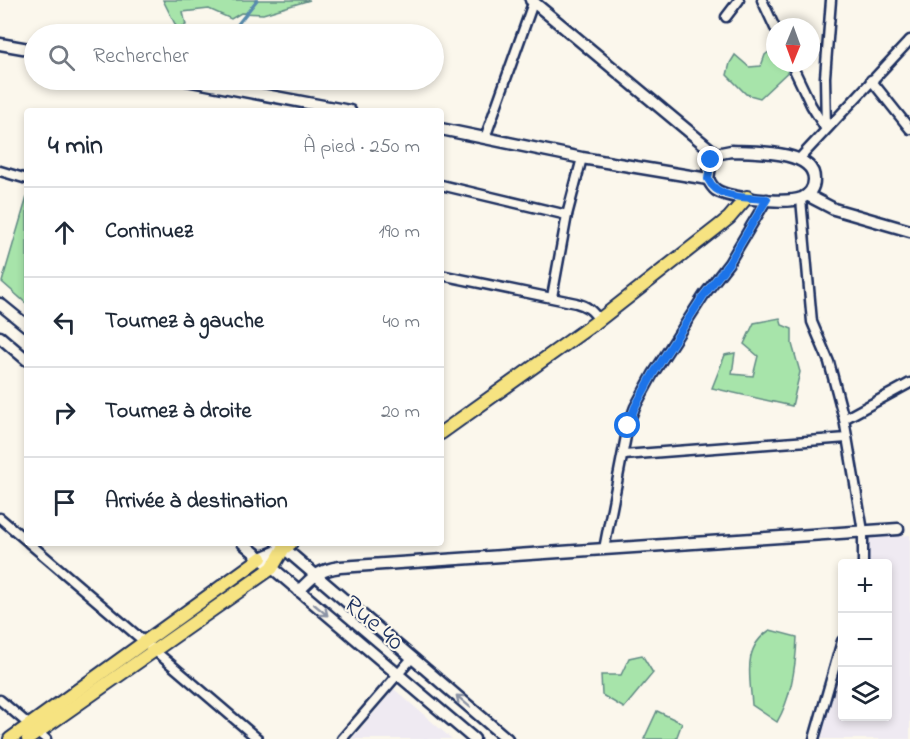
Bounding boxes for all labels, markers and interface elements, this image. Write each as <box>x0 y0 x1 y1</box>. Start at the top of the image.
north arrow <box>766 18 820 72</box>
search box <box>24 24 444 90</box>
icon: search <box>45 41 78 74</box>
text: Rechercher <box>93 41 189 73</box>
text: 4 min <box>48 128 103 166</box>
text: À pied · 250 m <box>303 133 420 162</box>
route end <box>697 146 723 172</box>
icon: ahead <box>48 216 81 249</box>
text: Continuez <box>105 216 193 248</box>
text: 190 m <box>378 218 420 247</box>
icon: left <box>48 306 81 339</box>
text: Tournez à gauche <box>105 306 264 338</box>
text: 40 m <box>383 308 420 337</box>
icon: right <box>48 396 81 429</box>
text: Tournez à droite <box>105 396 251 428</box>
text: 20 m <box>381 398 420 427</box>
route start <box>614 412 640 438</box>
icon: arrive <box>48 486 81 519</box>
text: Arrivée à destination <box>105 486 288 518</box>
map controls <box>838 559 892 721</box>
button: + <box>838 559 892 613</box>
street label: Rue 40 <box>334 587 412 661</box>
one-way arrow <box>313 603 329 616</box>
button: − <box>838 613 892 667</box>
button: layers <box>838 667 892 721</box>
one-way arrow <box>456 694 471 708</box>

